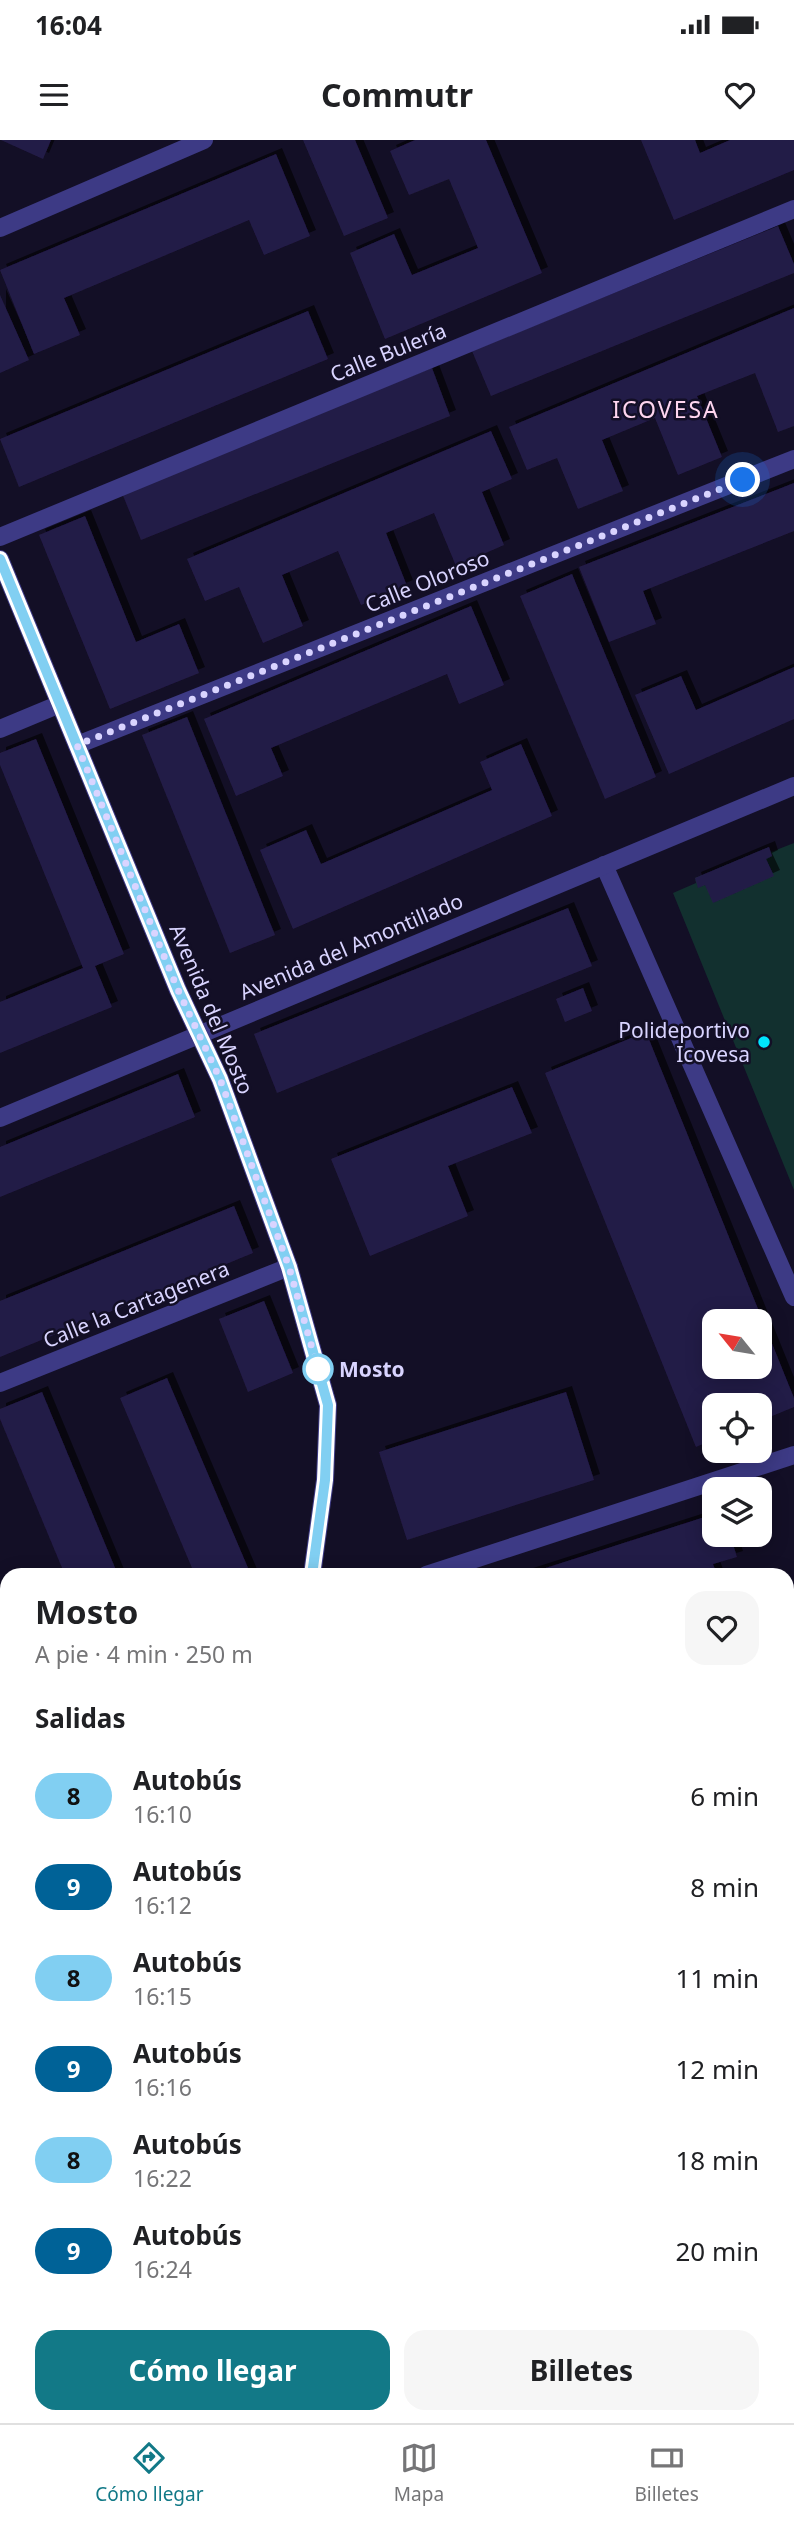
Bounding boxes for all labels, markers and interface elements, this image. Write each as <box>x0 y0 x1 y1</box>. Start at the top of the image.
text: 16:04 <box>35 7 102 43</box>
text: Commutr <box>321 73 473 116</box>
icon: menu <box>35 76 73 114</box>
icon: heart <box>721 76 759 114</box>
street label: Calle Bulería <box>326 316 450 388</box>
district label: ICOVESA <box>612 393 720 425</box>
your location <box>725 462 760 497</box>
street label: Calle Oloroso <box>361 543 493 619</box>
street label: Avenida del Amontillado <box>235 886 467 1006</box>
street label: Avenida del Mosto <box>164 920 260 1098</box>
place label: Polideportivo Icovesa <box>618 1016 750 1068</box>
marker: Polideportivo Icovesa <box>756 1034 772 1050</box>
street label: Calle la Cartagenera <box>39 1254 233 1354</box>
north arrow <box>702 1309 772 1379</box>
map controls <box>702 1309 772 1547</box>
marker: Mosto <box>303 1354 333 1384</box>
place label: Mosto <box>339 1355 405 1383</box>
button: locate <box>702 1393 772 1463</box>
button: layers <box>702 1477 772 1547</box>
text: Mosto <box>35 1589 138 1634</box>
button: heart <box>685 1591 759 1665</box>
text: A pie · 4 min · 250 m <box>35 1638 253 1670</box>
text: Salidas <box>35 1700 125 1736</box>
text: Autobús <box>133 1762 242 1798</box>
text: 6 min <box>690 1778 759 1814</box>
text: 8 <box>67 1779 80 1812</box>
text: 16:10 <box>133 1798 192 1830</box>
text: Autobús <box>133 1853 242 1889</box>
text: 8 min <box>690 1869 759 1905</box>
text: 9 <box>67 1870 80 1903</box>
text: 16:12 <box>133 1889 192 1921</box>
text: Autobús <box>133 1944 242 1980</box>
text: 11 min <box>675 1960 759 1996</box>
text: 8 <box>67 1961 80 1994</box>
text: 16:15 <box>133 1980 192 2012</box>
text: Autobús <box>133 2035 242 2071</box>
text: 12 min <box>675 2051 759 2087</box>
text: 9 <box>67 2052 80 2085</box>
text: 16:16 <box>133 2071 192 2103</box>
text: Autobús <box>133 2126 242 2162</box>
text: 18 min <box>675 2142 759 2178</box>
text: 8 <box>67 2143 80 2176</box>
text: 16:22 <box>133 2162 192 2194</box>
text: Autobús <box>133 2217 242 2253</box>
text: 20 min <box>675 2233 759 2269</box>
text: 9 <box>67 2234 80 2267</box>
text: 16:24 <box>133 2253 192 2285</box>
button: Cómo llegar <box>35 2330 390 2410</box>
button: Billetes <box>404 2330 759 2410</box>
tab: Cómo llegar <box>95 2439 204 2507</box>
tab: Mapa <box>394 2439 444 2507</box>
tab: Billetes <box>634 2439 699 2507</box>

